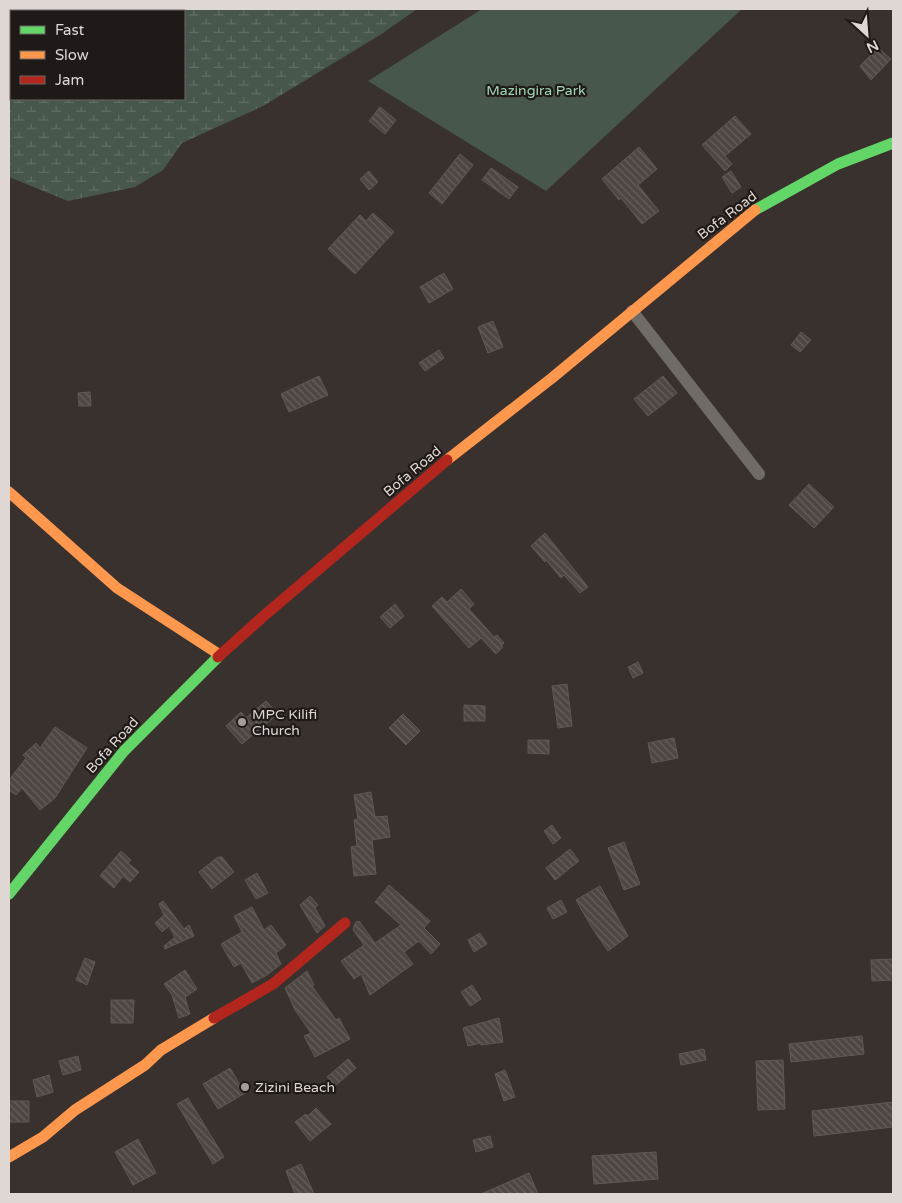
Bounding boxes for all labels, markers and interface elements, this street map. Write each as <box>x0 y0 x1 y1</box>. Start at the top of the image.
legend <box>10 10 185 100</box>
north arrow <box>842 10 892 60</box>
text: Fast <box>55 21 85 39</box>
text: N <box>864 36 881 56</box>
text: Slow <box>55 46 89 64</box>
text: Jam <box>55 71 84 89</box>
park label: Mazingira Park <box>486 82 586 99</box>
street label: Bofa Road <box>694 188 760 243</box>
street label: Bofa Road <box>380 442 445 500</box>
place label: MPC Kilifi Church <box>252 706 317 739</box>
street label: Bofa Road <box>83 714 142 777</box>
marker: MPC Kilifi Church <box>236 716 248 728</box>
place label: Zizini Beach <box>255 1079 335 1096</box>
marker: Zizini Beach <box>239 1081 251 1093</box>

